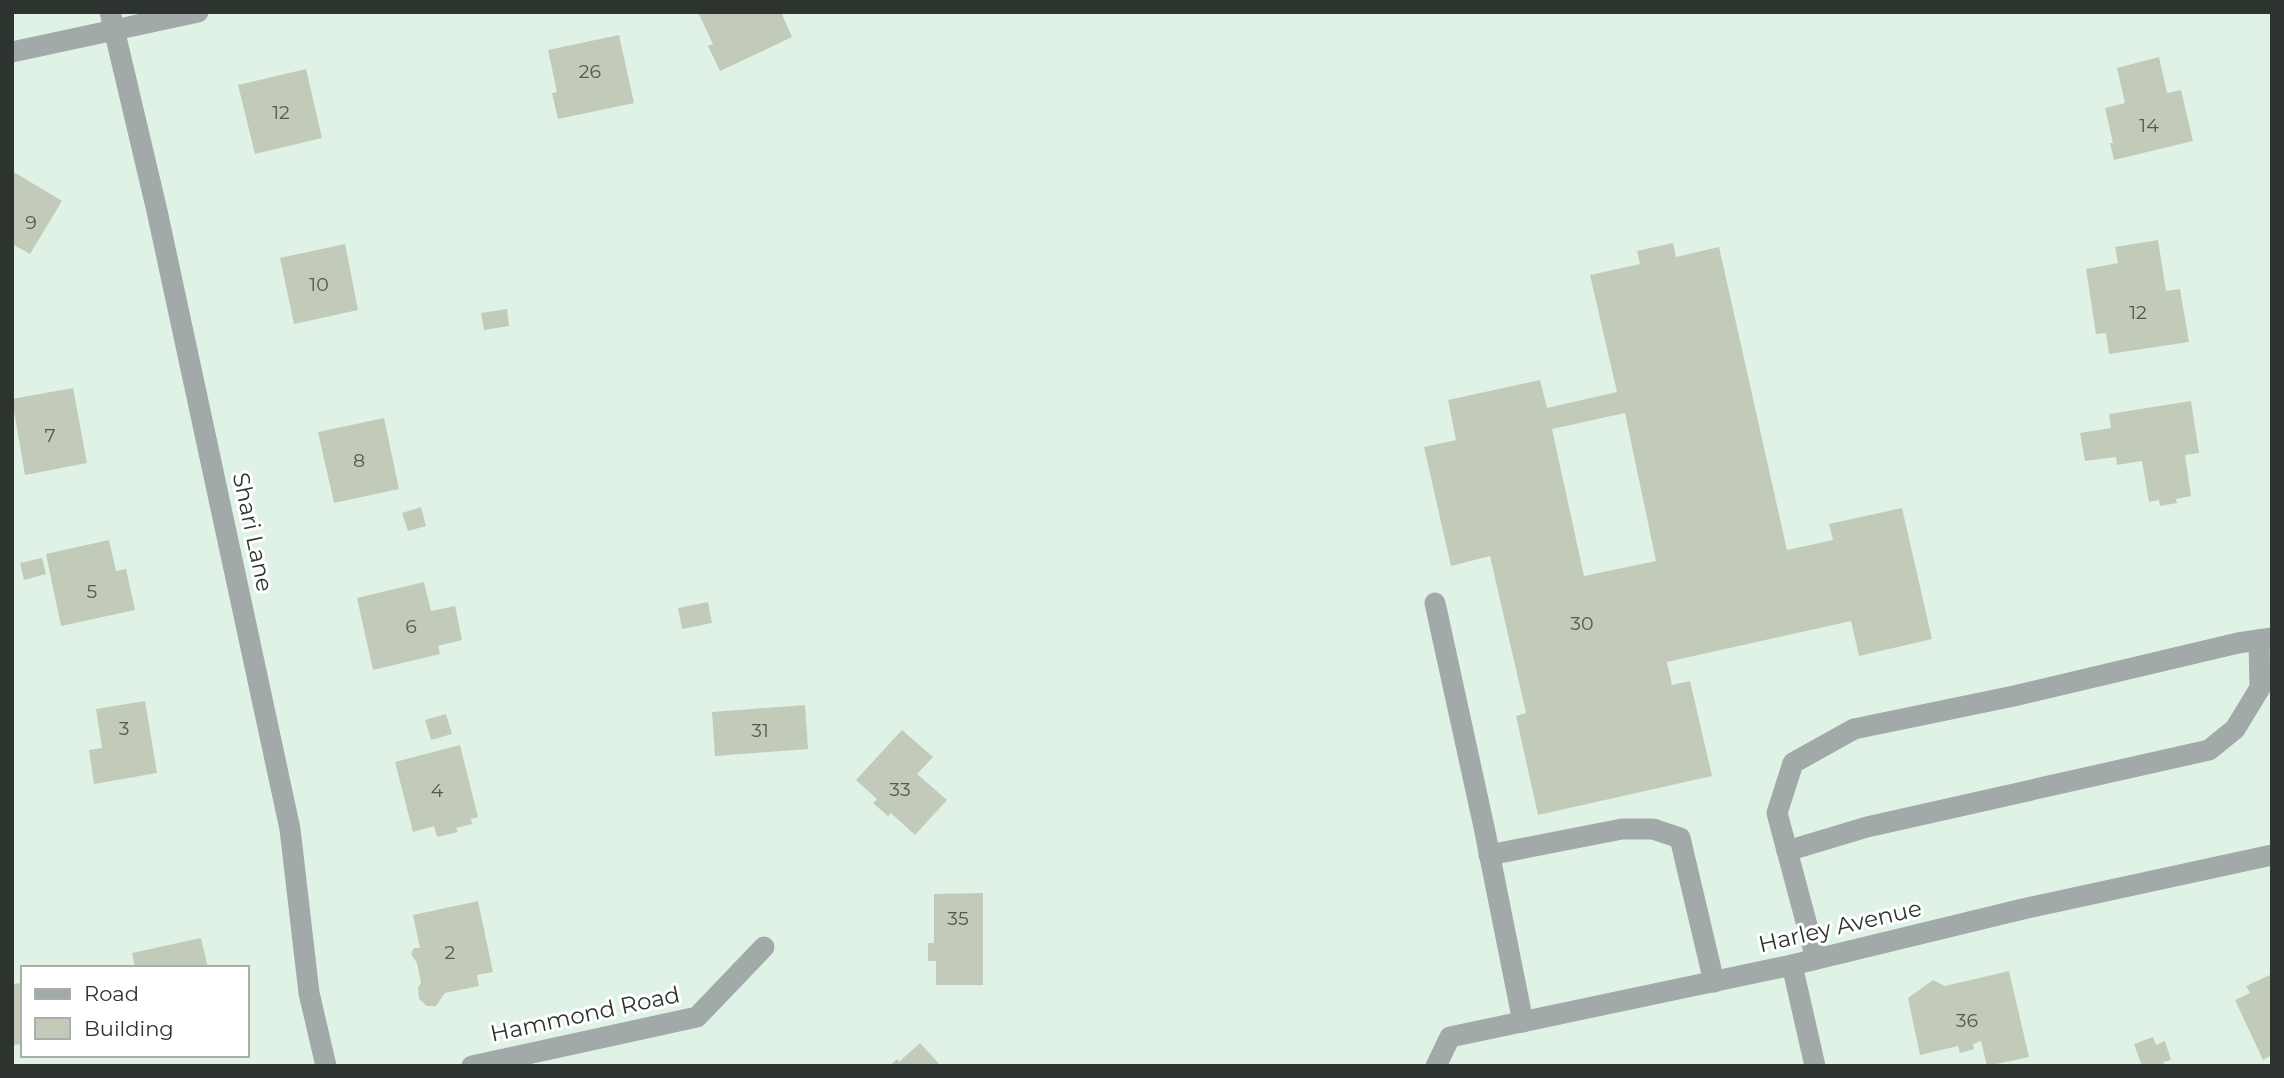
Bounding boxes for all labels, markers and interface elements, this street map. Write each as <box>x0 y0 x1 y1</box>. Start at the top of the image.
house number: 26 <box>579 60 601 83</box>
house number: 12 <box>272 101 290 124</box>
house number: 14 <box>2139 114 2159 137</box>
house number: 9 <box>25 211 37 234</box>
house number: 10 <box>309 273 329 296</box>
house number: 12 <box>2129 301 2147 324</box>
house number: 7 <box>44 424 56 447</box>
house number: 8 <box>353 449 365 472</box>
street label: Shari Lane <box>227 470 279 594</box>
house number: 5 <box>87 580 98 603</box>
house number: 30 <box>1570 612 1594 635</box>
house number: 6 <box>405 615 417 638</box>
house number: 3 <box>119 717 129 740</box>
house number: 31 <box>751 719 769 742</box>
house number: 33 <box>889 778 911 801</box>
house number: 4 <box>431 779 444 802</box>
street label: Harley Avenue <box>1756 894 1924 958</box>
house number: 35 <box>947 907 969 930</box>
house number: 2 <box>445 941 456 964</box>
legend <box>21 966 248 1057</box>
street label: Hammond Road <box>488 980 682 1048</box>
text: Road <box>84 981 139 1006</box>
house number: 36 <box>1956 1009 1978 1032</box>
text: Building <box>84 1016 174 1041</box>

